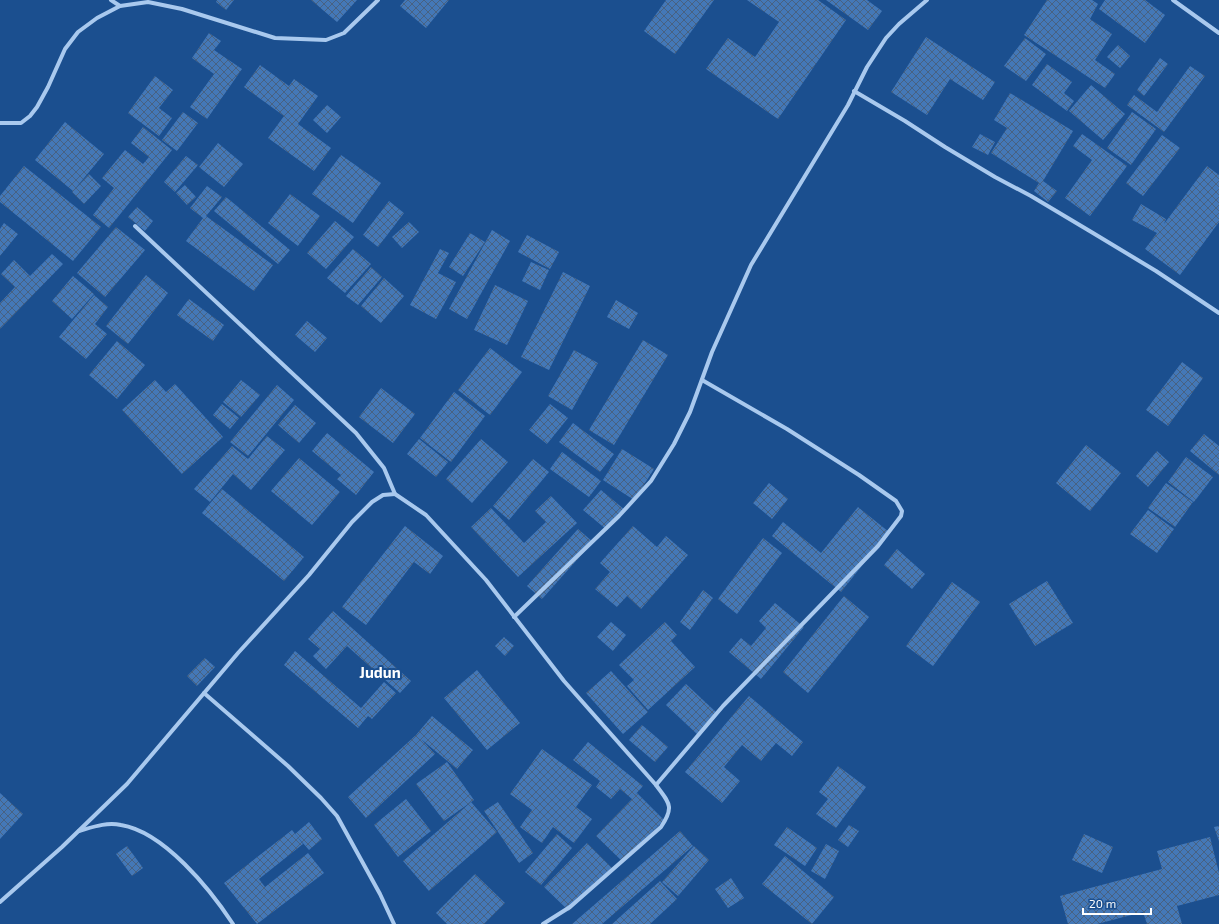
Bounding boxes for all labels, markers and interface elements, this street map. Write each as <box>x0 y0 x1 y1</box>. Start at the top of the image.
district label: Judun <box>359 663 401 681</box>
scale bar <box>1083 890 1151 916</box>
text: 20 m <box>1089 896 1116 910</box>

